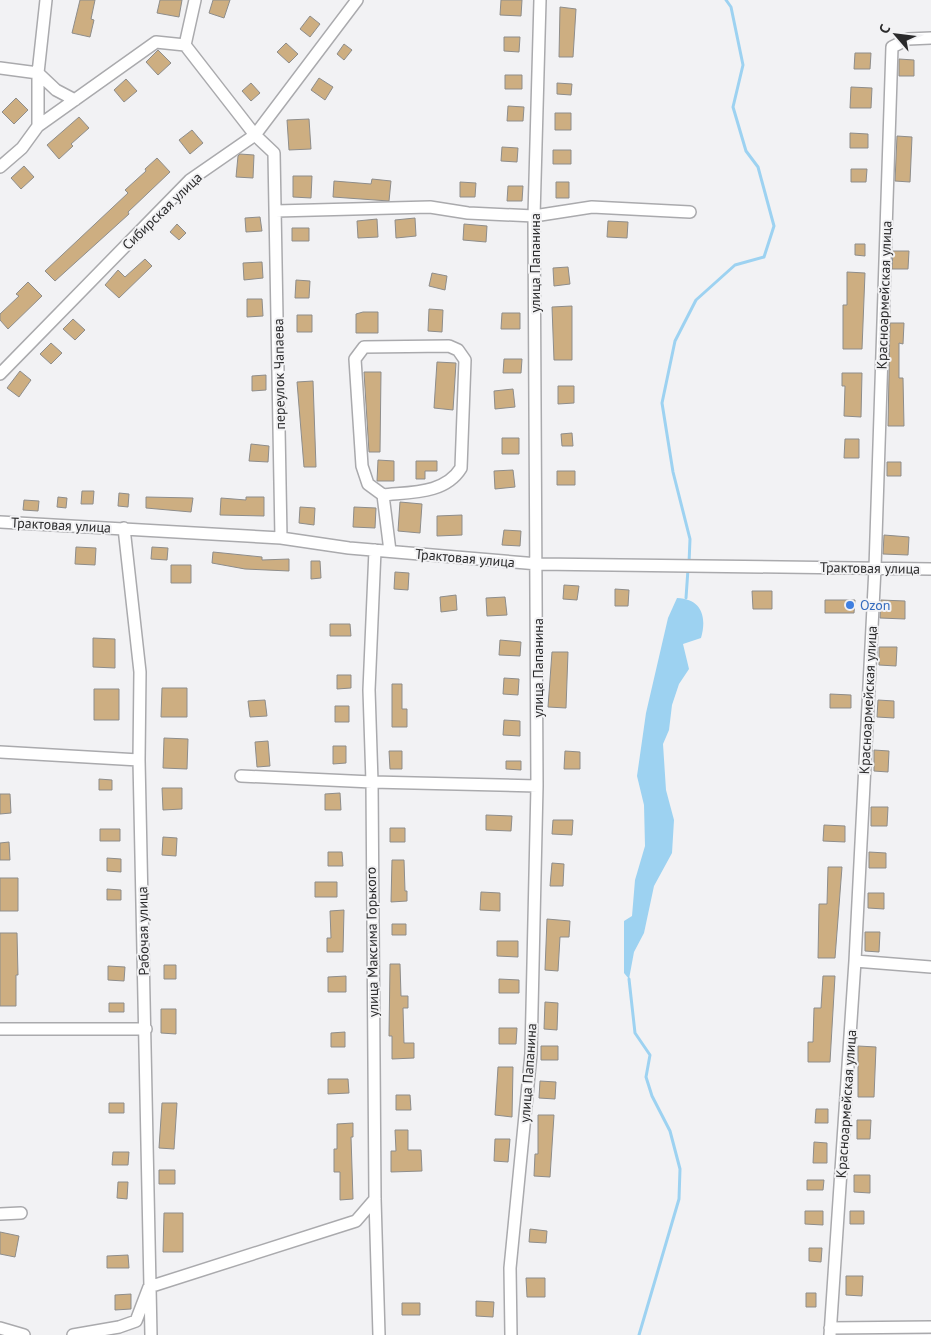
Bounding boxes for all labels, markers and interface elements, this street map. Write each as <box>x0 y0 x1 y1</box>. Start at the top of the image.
north arrow <box>871 10 921 60</box>
text: С <box>875 21 894 37</box>
street label: Сибирская улица <box>118 168 206 254</box>
street label: улица Папанина <box>526 213 544 313</box>
street label: Красноармейская улица <box>872 220 896 370</box>
street label: переулок Чапаева <box>269 318 289 430</box>
street label: Трактовая улица <box>10 513 112 537</box>
street label: Трактовая улица <box>414 545 516 571</box>
street label: Трактовая улица <box>820 558 920 578</box>
place label: Ozon <box>860 596 890 614</box>
marker: Ozon <box>844 599 856 611</box>
street label: улица Папанина <box>529 618 547 718</box>
street label: Красноармейская улица <box>855 625 881 775</box>
street label: улица Максима Горького <box>362 867 382 1017</box>
street label: Рабочая улица <box>133 886 153 976</box>
street label: улица Папанина <box>516 1023 540 1123</box>
street label: Красноармейская улица <box>832 1029 860 1179</box>

